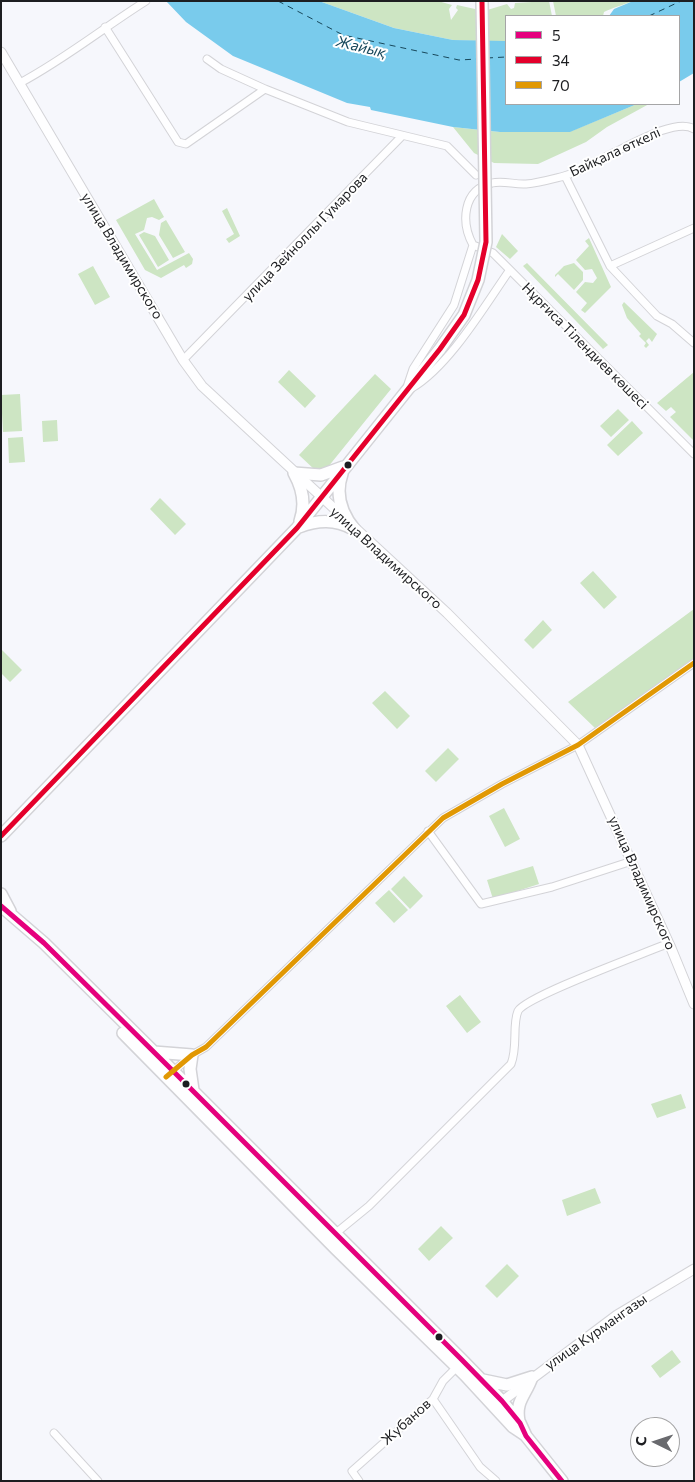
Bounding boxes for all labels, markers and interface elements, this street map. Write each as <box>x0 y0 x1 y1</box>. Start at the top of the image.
legend <box>505 15 680 105</box>
text: 5 <box>552 26 561 44</box>
water label: Жайық <box>334 32 388 62</box>
text: 34 <box>552 51 570 69</box>
text: 70 <box>552 76 570 94</box>
street label: Байқала өткелі <box>567 124 663 180</box>
street label: улица Зейноллы Гумарова <box>239 169 371 305</box>
street label: улица Владимирского <box>78 190 166 322</box>
street label: Нұрғиса Тілендиев көшесі <box>518 279 652 413</box>
unlabelled marker <box>343 460 353 470</box>
street label: улица Владимирского <box>327 503 445 613</box>
street label: улица Владимирского <box>605 814 679 952</box>
unlabelled marker <box>181 1079 191 1089</box>
street label: улица Курмангазы <box>542 1290 650 1374</box>
unlabelled marker <box>434 1332 444 1342</box>
street label: Жубанов <box>378 1395 434 1449</box>
north arrow <box>630 1417 680 1467</box>
text: С <box>632 1436 649 1446</box>

